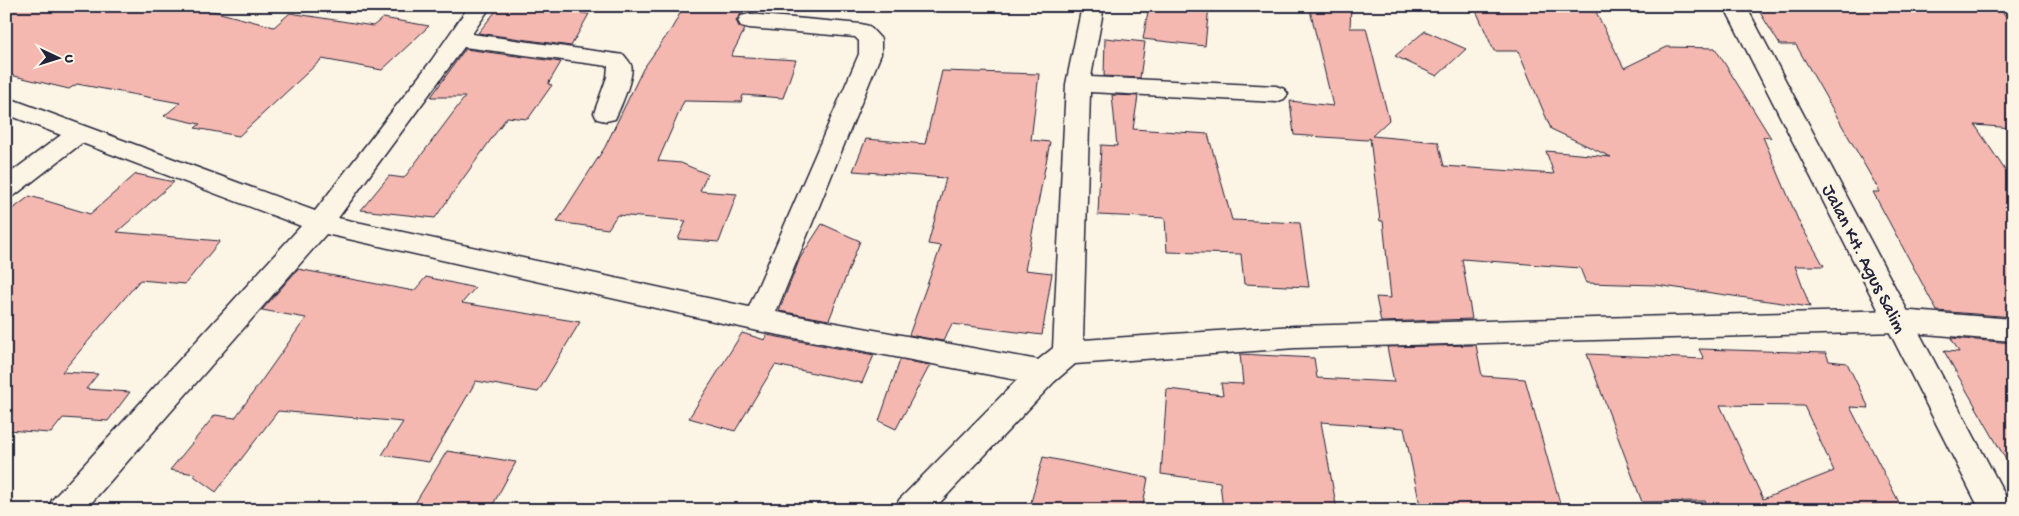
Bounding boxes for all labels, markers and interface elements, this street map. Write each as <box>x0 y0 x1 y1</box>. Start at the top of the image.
north arrow <box>32 32 82 82</box>
text: U <box>60 54 77 63</box>
street label: Jalan KH. Agus Salim <box>1815 181 1911 338</box>

